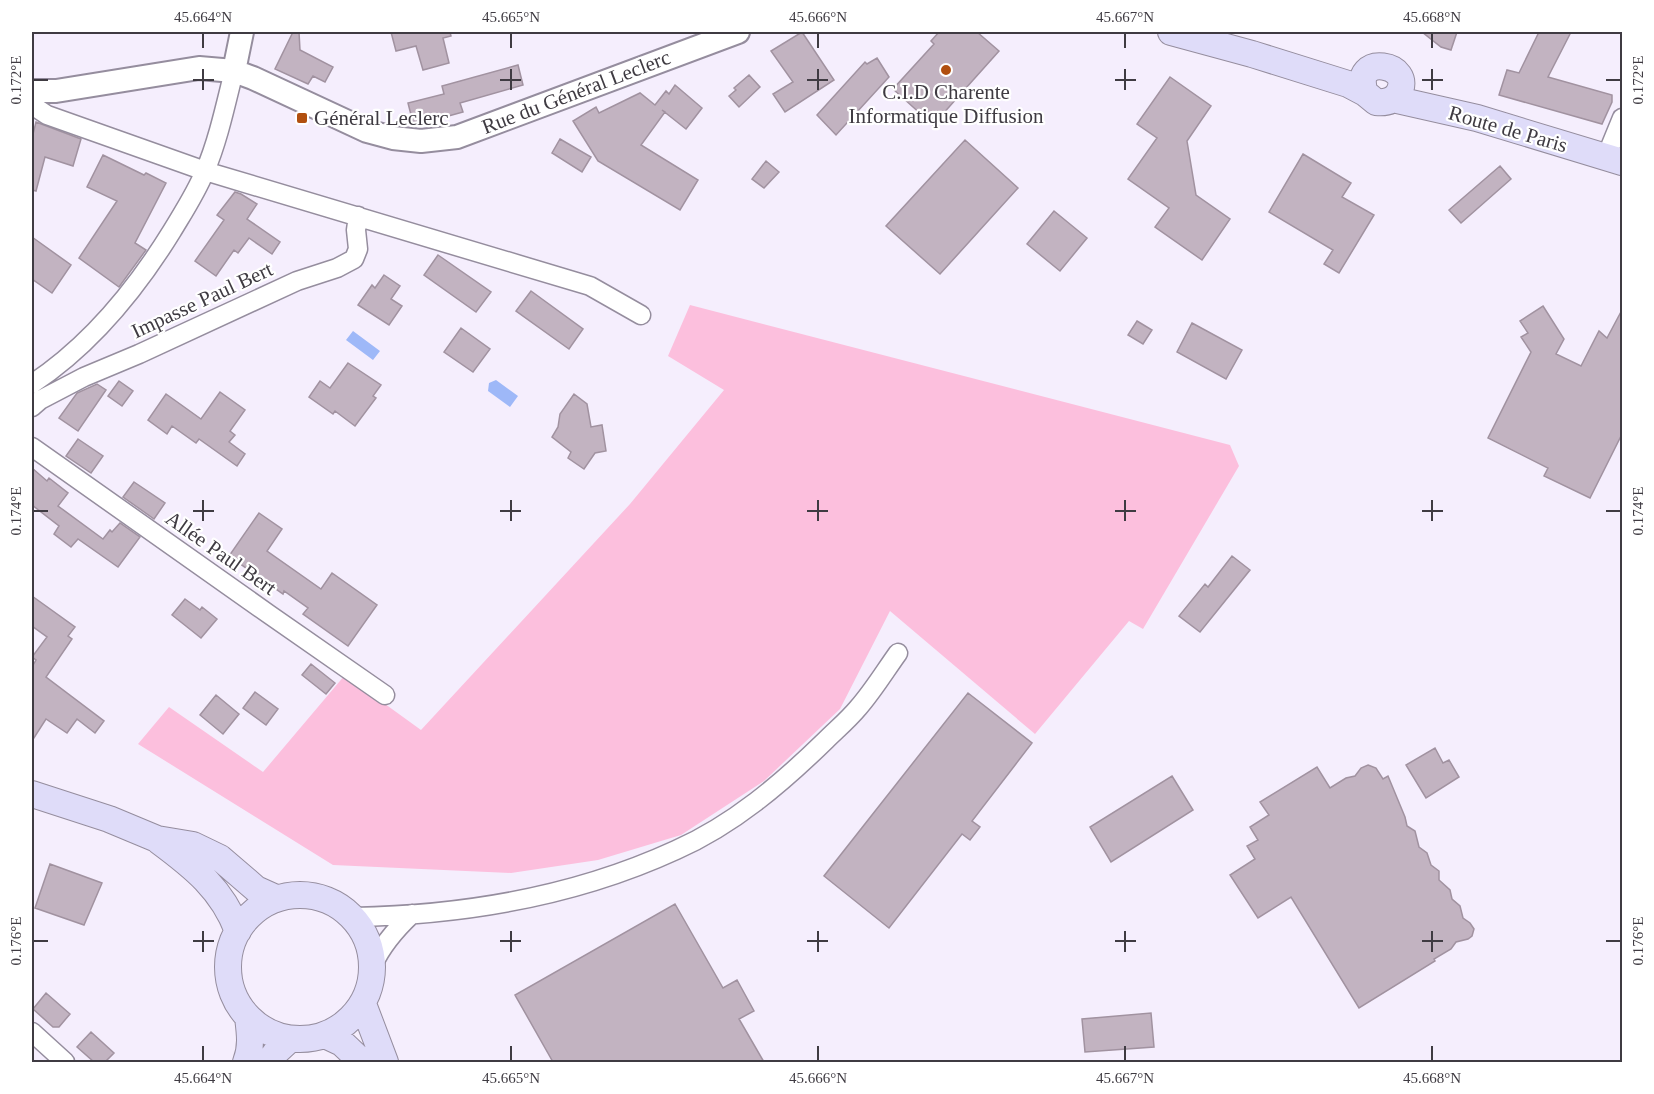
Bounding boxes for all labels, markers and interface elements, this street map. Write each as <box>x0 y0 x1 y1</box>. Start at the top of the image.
text: 45.664°N <box>174 9 232 25</box>
text: 45.665°N <box>482 9 540 25</box>
text: 45.666°N <box>789 9 847 25</box>
text: 45.667°N <box>1096 9 1154 25</box>
text: 45.668°N <box>1403 9 1461 25</box>
street label: Rue du Général Leclerc <box>478 45 674 139</box>
text: 0.172°E <box>8 56 24 104</box>
text: 0.172°E <box>1630 56 1646 104</box>
marker: C.I.D Charente Informatique Diffusion <box>939 63 953 77</box>
place label: C.I.D Charente Informatique Diffusion <box>849 80 1044 128</box>
street label: Route de Paris <box>1446 101 1570 157</box>
place label: Général Leclerc <box>314 106 449 130</box>
marker: Général Leclerc <box>295 111 309 125</box>
street label: Impasse Paul Bert <box>128 257 276 343</box>
text: 0.174°E <box>8 487 24 535</box>
text: 0.174°E <box>1630 487 1646 535</box>
street label: Allée Paul Bert <box>161 506 281 600</box>
text: 0.176°E <box>8 917 24 965</box>
text: 0.176°E <box>1630 917 1646 965</box>
text: 45.664°N <box>174 1070 232 1086</box>
text: 45.665°N <box>482 1070 540 1086</box>
text: 45.666°N <box>789 1070 847 1086</box>
text: 45.667°N <box>1096 1070 1154 1086</box>
text: 45.668°N <box>1403 1070 1461 1086</box>

